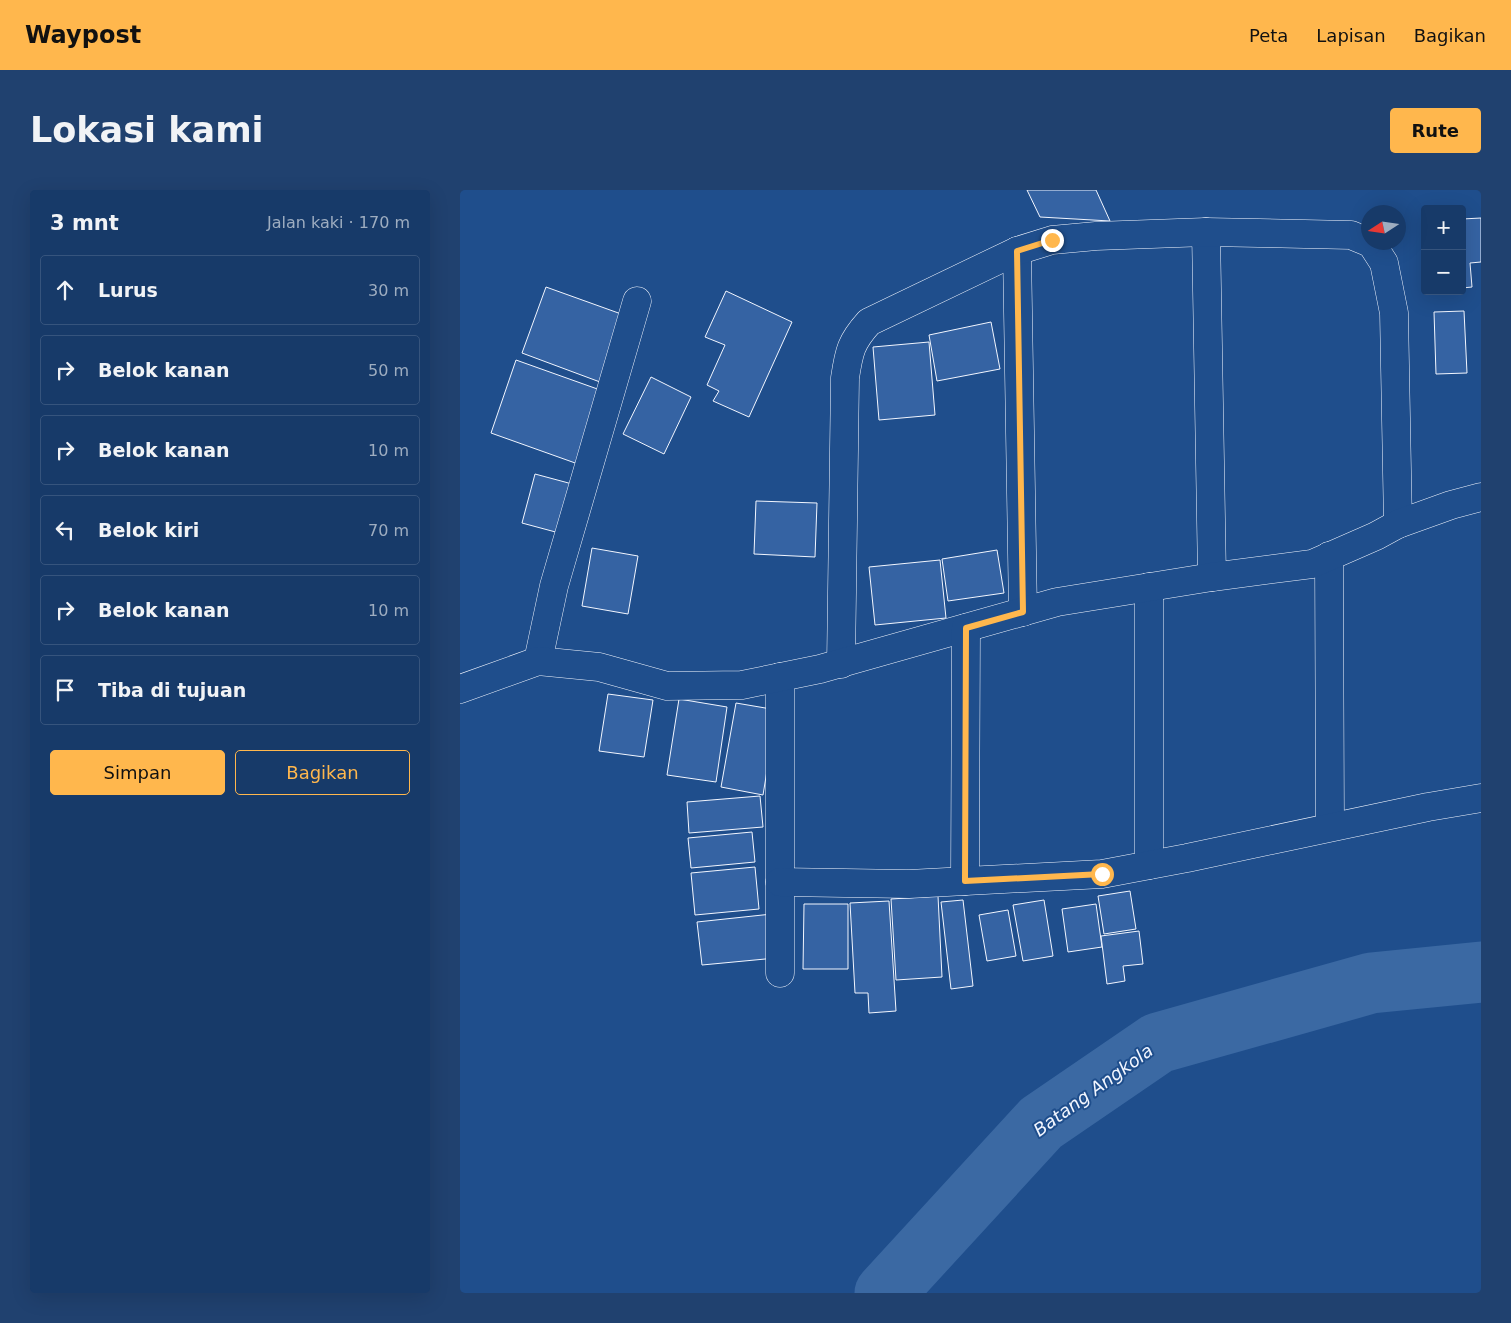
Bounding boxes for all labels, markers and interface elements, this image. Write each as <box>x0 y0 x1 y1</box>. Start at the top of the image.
text: Waypost <box>25 21 141 49</box>
text: Peta <box>1249 25 1288 46</box>
text: Lapisan <box>1316 25 1386 46</box>
text: Bagikan <box>1414 25 1486 46</box>
button: Rute <box>1390 108 1481 153</box>
text: Lokasi kami <box>30 110 264 150</box>
north arrow <box>1361 205 1406 250</box>
map controls <box>1421 205 1466 295</box>
button: + <box>1421 205 1466 250</box>
text: 3 mnt <box>50 211 119 235</box>
text: Jalan kaki · 170 m <box>267 213 410 232</box>
route end <box>1041 229 1064 252</box>
button: − <box>1421 250 1466 295</box>
icon: ahead <box>51 276 79 304</box>
text: Lurus <box>98 279 158 301</box>
text: 30 m <box>368 281 409 300</box>
icon: right <box>51 356 79 384</box>
text: Belok kanan <box>98 359 230 381</box>
text: 50 m <box>368 361 409 380</box>
icon: right <box>51 436 79 464</box>
text: Belok kanan <box>98 439 230 461</box>
text: 10 m <box>368 441 409 460</box>
icon: left <box>51 516 79 544</box>
text: Belok kiri <box>98 519 199 541</box>
text: 70 m <box>368 521 409 540</box>
icon: right <box>51 596 79 624</box>
text: Belok kanan <box>98 599 230 621</box>
text: 10 m <box>368 601 409 620</box>
icon: arrive <box>51 676 79 704</box>
text: Tiba di tujuan <box>98 679 246 701</box>
button: Simpan <box>50 750 225 795</box>
button: Bagikan <box>235 750 410 795</box>
route start <box>1091 863 1114 886</box>
water label: Batang Angkola <box>1029 1040 1157 1140</box>

